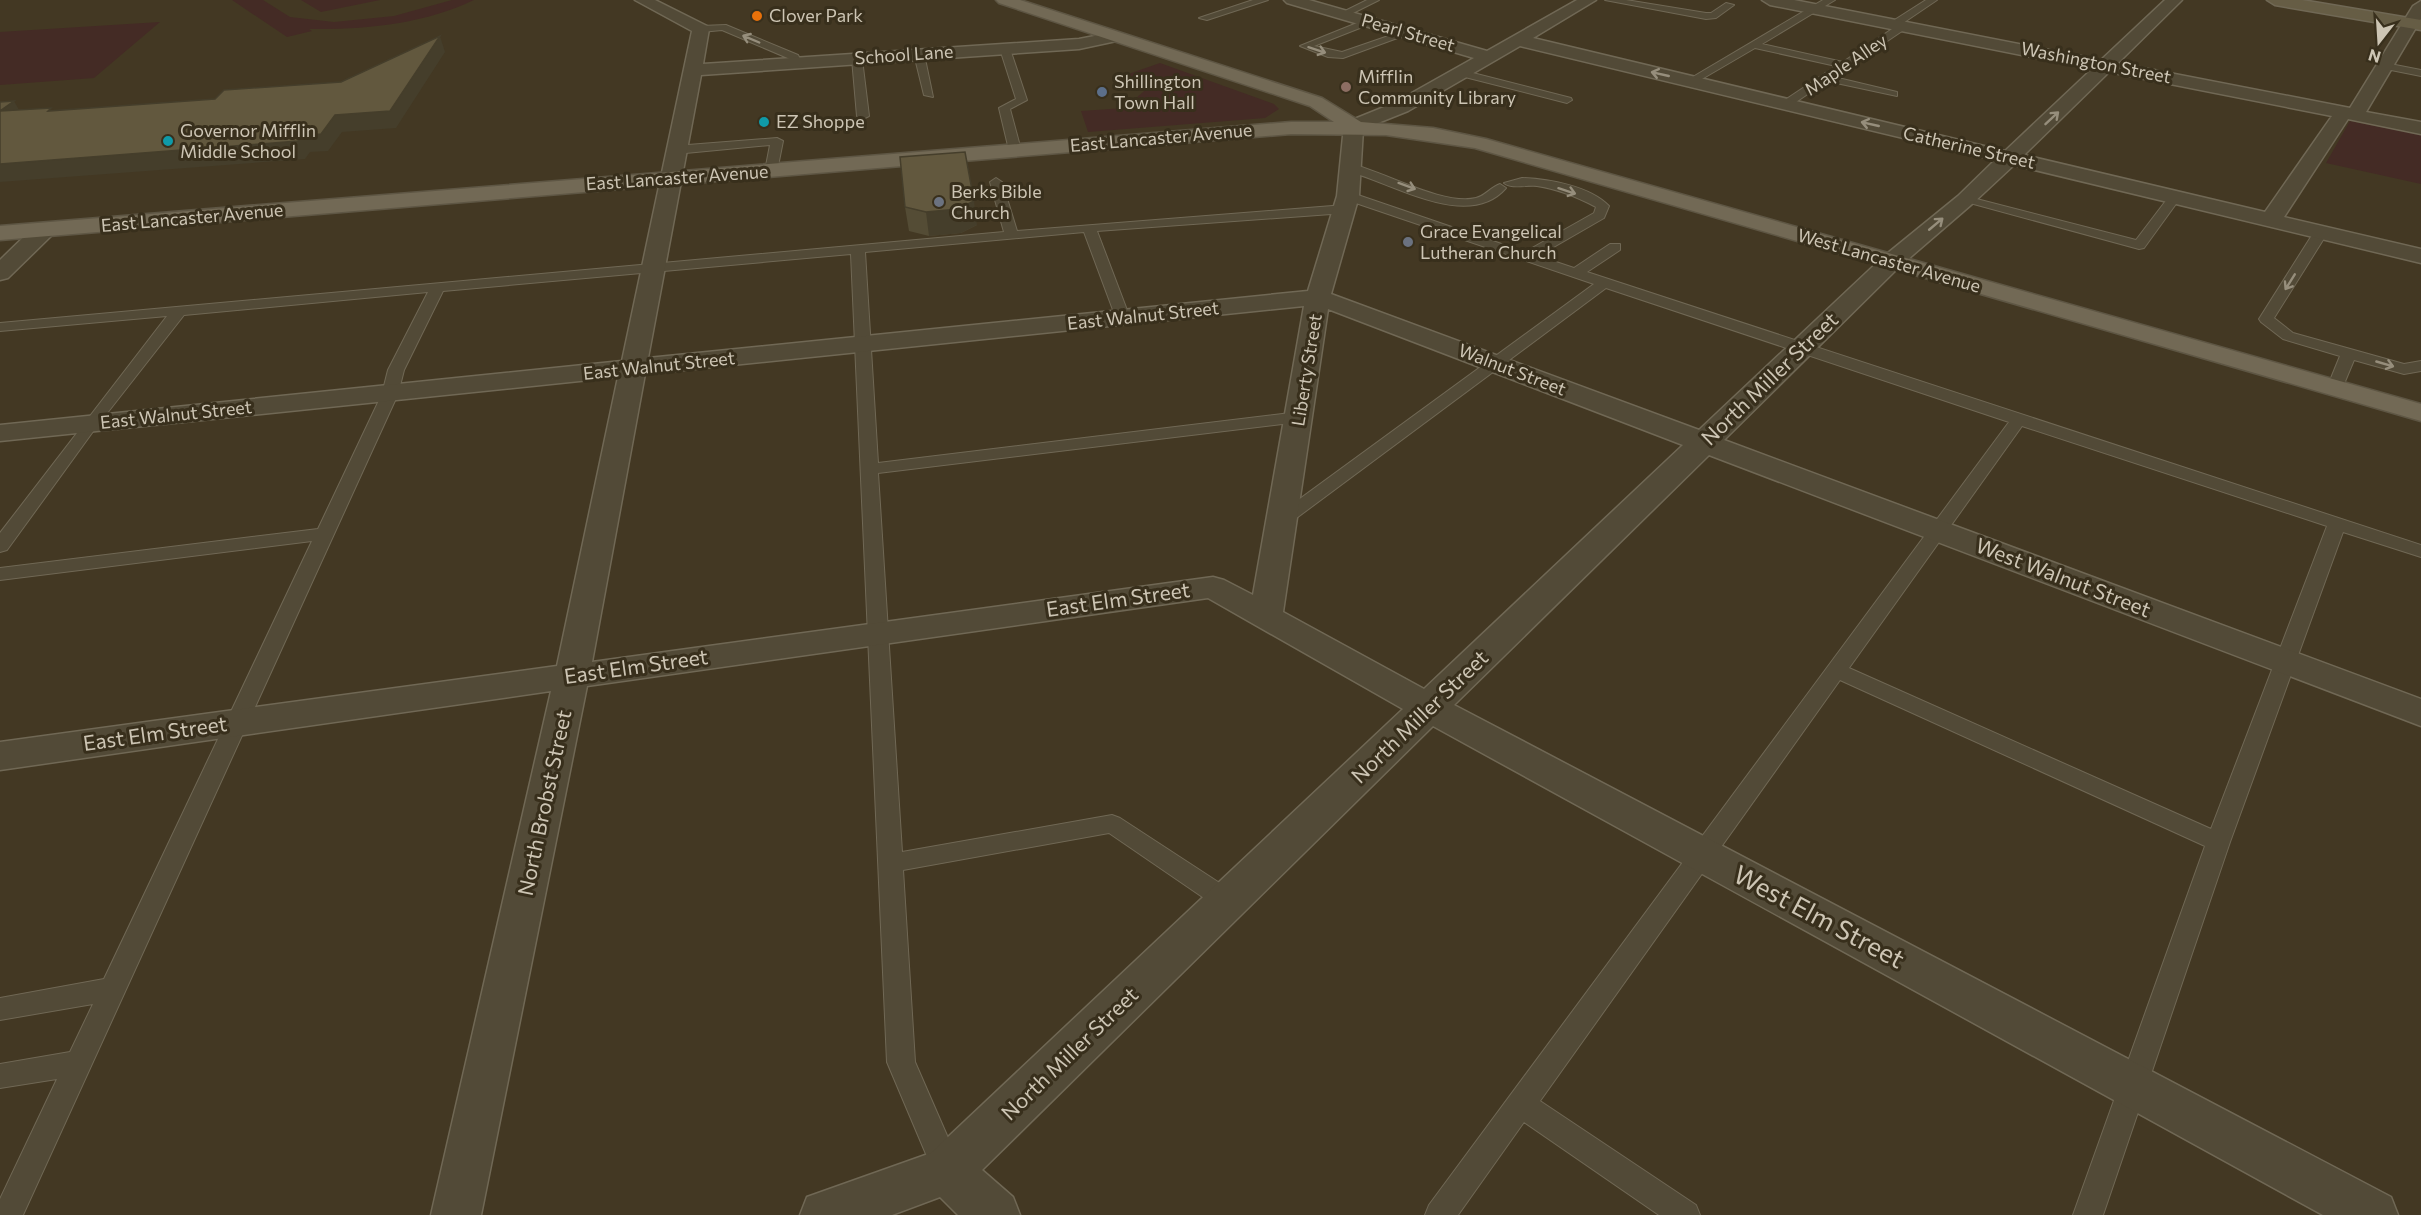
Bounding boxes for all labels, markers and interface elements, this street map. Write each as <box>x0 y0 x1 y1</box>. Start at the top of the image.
place label: Clover Park <box>769 4 863 26</box>
street label: Pearl Street <box>1359 8 1457 56</box>
marker: Clover Park <box>750 9 764 23</box>
north arrow <box>2349 12 2409 72</box>
street label: Maple Alley <box>1800 29 1891 100</box>
one-way arrow <box>743 33 761 44</box>
street label: Washington Street <box>2019 37 2173 87</box>
street label: School Lane <box>854 40 954 68</box>
one-way arrow <box>1307 45 1326 56</box>
text: N <box>2366 46 2383 68</box>
place label: Mifflin Community Library <box>1358 65 1516 108</box>
one-way arrow <box>1651 68 1670 79</box>
place label: Shillington Town Hall <box>1114 70 1202 113</box>
marker: Mifflin Community Library <box>1339 80 1353 94</box>
marker: Shillington Town Hall <box>1095 85 1109 99</box>
place label: EZ Shoppe <box>776 110 865 132</box>
one-way arrow <box>2044 110 2059 125</box>
marker: EZ Shoppe <box>757 115 771 129</box>
street label: East Lancaster Avenue <box>1069 118 1253 156</box>
one-way arrow <box>1861 118 1880 130</box>
place label: Governor Mifflin Middle School <box>180 119 316 162</box>
street label: Catherine Street <box>1901 121 2037 173</box>
marker: Governor Mifflin Middle School <box>161 134 175 148</box>
street label: East Lancaster Avenue <box>585 160 769 194</box>
place label: Berks Bible Church <box>951 180 1042 223</box>
one-way arrow <box>1397 181 1415 192</box>
one-way arrow <box>1557 186 1576 197</box>
marker: Berks Bible Church <box>932 195 946 209</box>
street label: East Lancaster Avenue <box>100 198 284 236</box>
one-way arrow <box>1928 217 1943 231</box>
place label: Grace Evangelical Lutheran Church <box>1420 220 1562 263</box>
street label: West Lancaster Avenue <box>1795 223 1983 297</box>
marker: Grace Evangelical Lutheran Church <box>1401 235 1415 249</box>
one-way arrow <box>2284 273 2296 290</box>
street label: East Walnut Street <box>1066 296 1220 334</box>
street label: North Miller Street <box>1695 306 1843 450</box>
street label: Liberty Street <box>1286 312 1326 428</box>
street label: Walnut Street <box>1455 338 1569 400</box>
street label: East Walnut Street <box>582 346 736 384</box>
one-way arrow <box>2375 359 2394 370</box>
street label: East Walnut Street <box>99 395 253 433</box>
street label: West Walnut Street <box>1972 532 2155 622</box>
street label: East Elm Street <box>1044 576 1191 621</box>
street label: East Elm Street <box>562 643 709 688</box>
street label: North Miller Street <box>1345 644 1493 788</box>
street label: North Brobst Street <box>512 708 575 898</box>
street label: East Elm Street <box>81 710 228 755</box>
street label: West Elm Street <box>1729 858 1910 974</box>
street label: North Miller Street <box>995 981 1143 1125</box>

